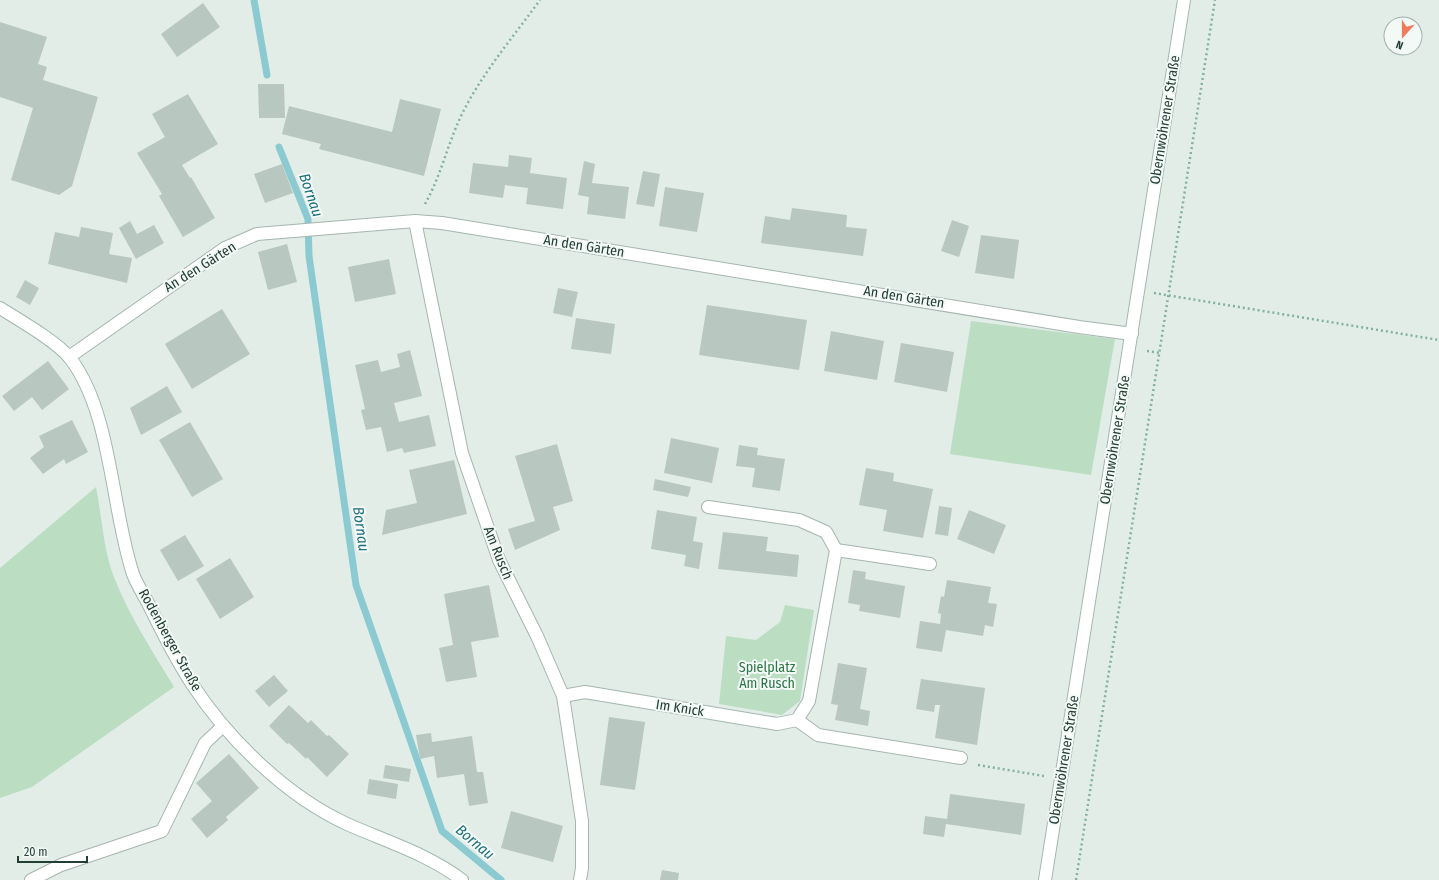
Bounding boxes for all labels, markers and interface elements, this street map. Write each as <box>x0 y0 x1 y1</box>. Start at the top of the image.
north arrow <box>1383 16 1423 56</box>
text: N <box>1394 38 1405 52</box>
street label: Obernwöhrener Straße <box>1146 54 1184 186</box>
water label: Bornau <box>295 171 327 219</box>
street label: An den Gärten <box>542 231 626 261</box>
street label: An den Gärten <box>161 238 239 296</box>
street label: An den Gärten <box>862 282 946 312</box>
street label: Obernwöhrener Straße <box>1096 374 1134 506</box>
water label: Bornau <box>349 506 373 553</box>
street label: Am Rusch <box>480 524 516 582</box>
street label: Rodenberger Straße <box>135 586 205 694</box>
park label: Spielplatz Am Rusch <box>739 659 796 692</box>
street label: Obernwöhrener Straße <box>1045 694 1083 826</box>
street label: Im Knick <box>655 696 706 720</box>
water label: Bornau <box>452 821 498 863</box>
scale bar <box>18 838 87 864</box>
text: 20 m <box>24 845 48 859</box>

